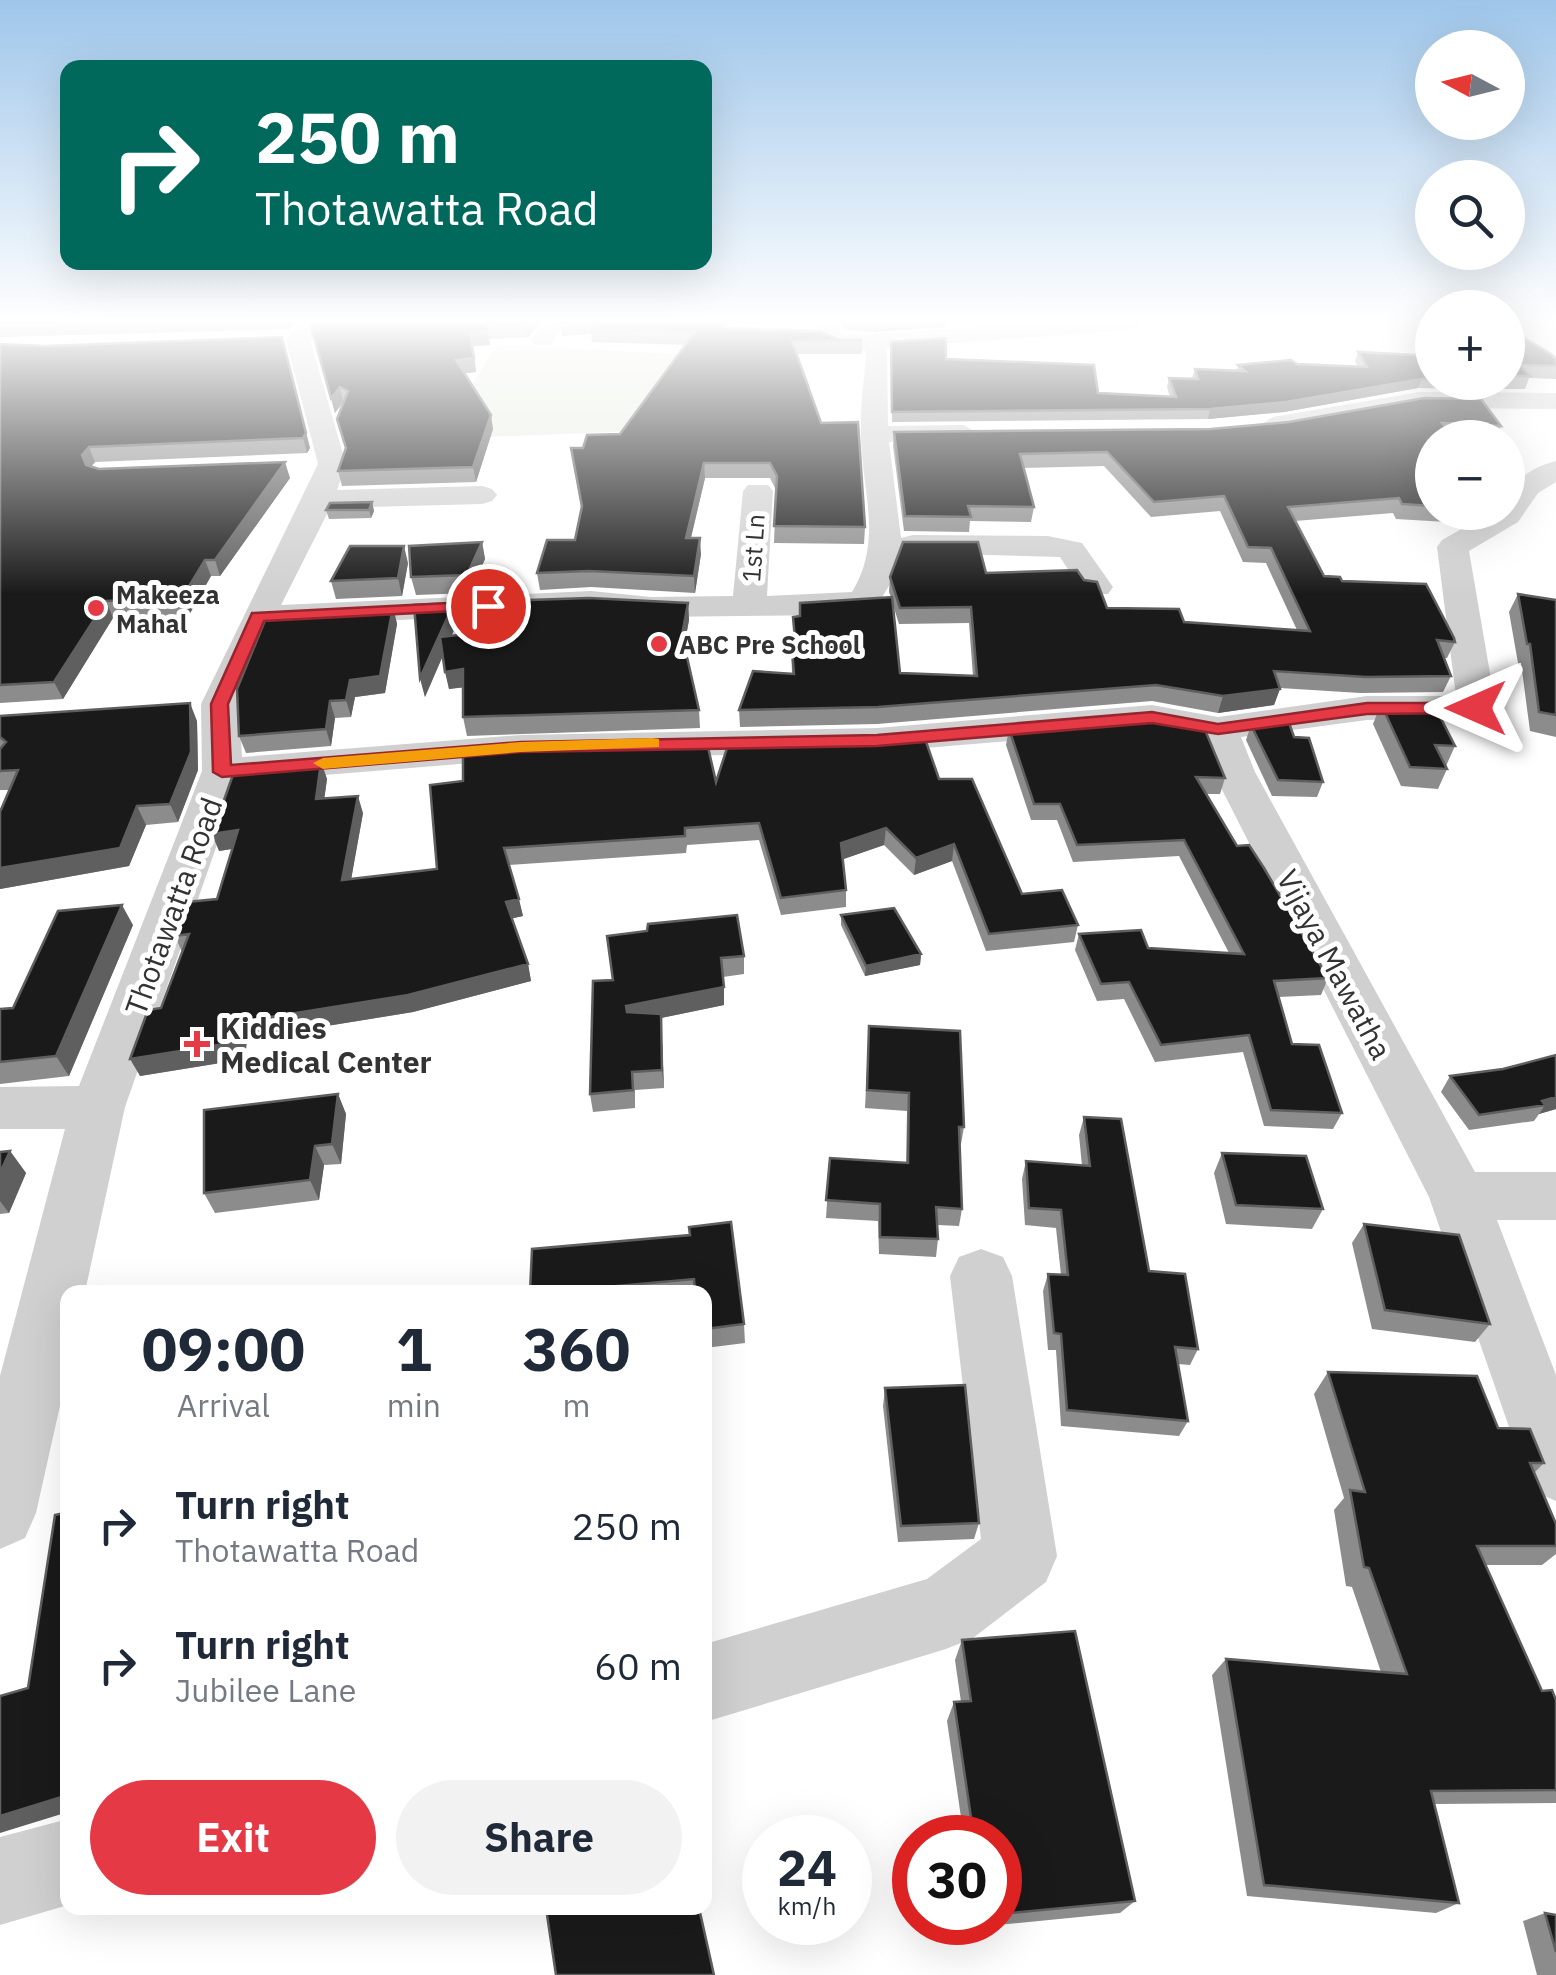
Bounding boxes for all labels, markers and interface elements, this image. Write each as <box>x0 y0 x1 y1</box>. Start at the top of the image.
north arrow <box>1415 30 1525 140</box>
map controls <box>1415 30 1525 530</box>
text: 250 m <box>255 91 460 182</box>
icon: right <box>90 100 220 230</box>
button: search <box>1415 160 1525 270</box>
text: Thotawatta Road <box>255 179 599 237</box>
button: + <box>1415 290 1525 400</box>
button: − <box>1415 420 1525 530</box>
street label: 1st Ln <box>734 513 772 583</box>
pin <box>446 564 531 649</box>
place label: Makeeza Mahal <box>116 578 220 640</box>
icon: arrive <box>461 579 516 634</box>
marker: Makeeza Mahal <box>85 597 107 619</box>
place label: ABC Pre School <box>679 628 861 661</box>
marker: ABC Pre School <box>648 633 670 655</box>
position arrow <box>1424 656 1528 760</box>
street label: Thotawatta Road <box>115 792 231 1020</box>
street label: Vijaya Mawatha <box>1269 862 1401 1066</box>
place label: Kiddies Medical Center <box>220 1008 432 1081</box>
marker: Kiddies Medical Center <box>184 1031 210 1057</box>
text: 09:00 <box>142 1309 305 1388</box>
text: 1 <box>396 1309 432 1388</box>
text: 360 <box>522 1309 630 1388</box>
text: Arrival <box>177 1384 270 1426</box>
text: min <box>387 1384 441 1426</box>
text: m <box>563 1384 590 1426</box>
text: Turn right <box>175 1480 350 1529</box>
icon: right <box>90 1498 145 1553</box>
text: 250 m <box>571 1501 682 1550</box>
text: Thotawatta Road <box>175 1529 419 1571</box>
text: Turn right <box>175 1620 350 1669</box>
icon: right <box>90 1638 145 1693</box>
text: 60 m <box>594 1641 682 1690</box>
text: Jubilee Lane <box>175 1669 356 1711</box>
button: Exit <box>90 1780 376 1895</box>
button: Share <box>396 1780 682 1895</box>
speed limit sign: 30 <box>892 1815 1022 1945</box>
text: 24 <box>777 1835 837 1900</box>
text: km/h <box>778 1889 836 1922</box>

